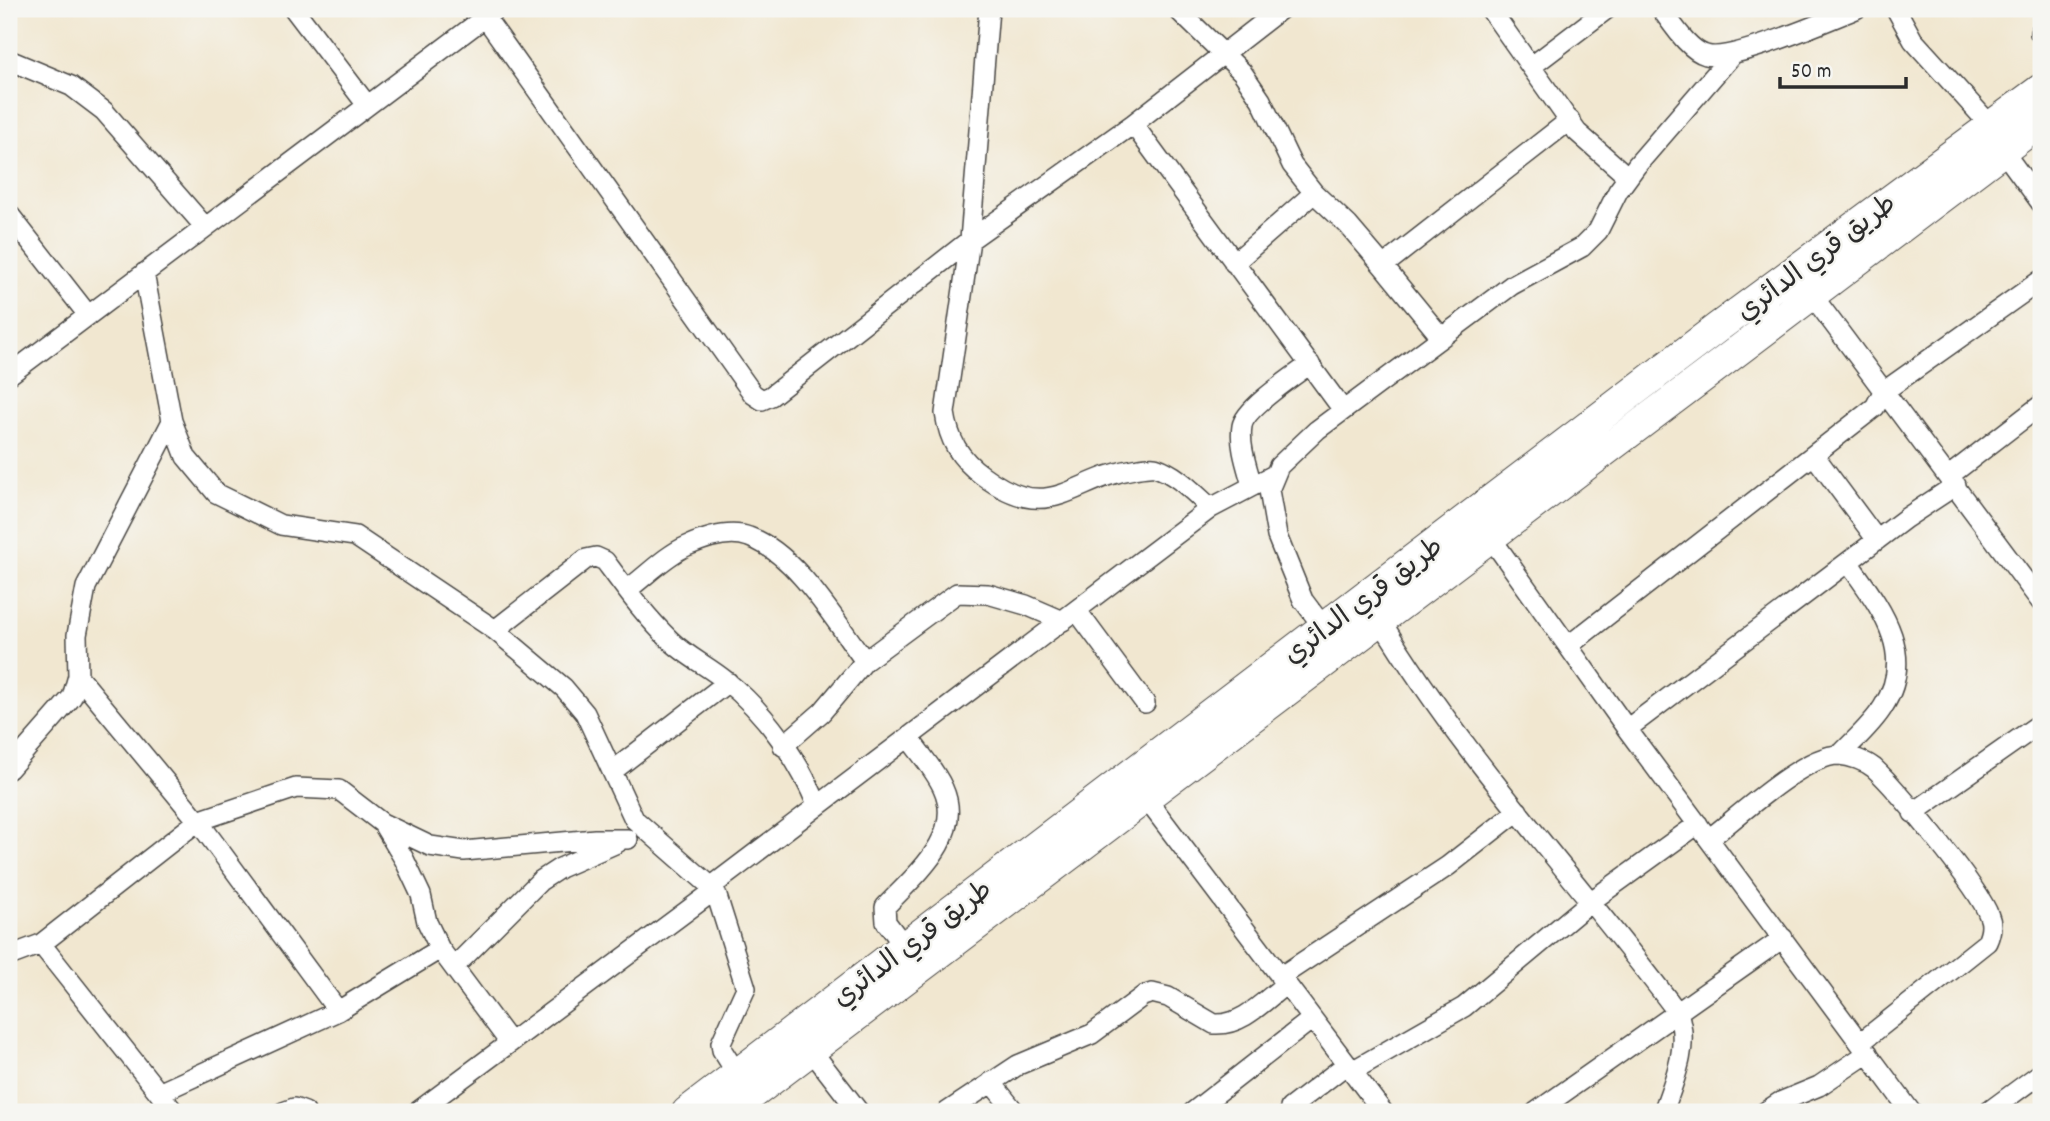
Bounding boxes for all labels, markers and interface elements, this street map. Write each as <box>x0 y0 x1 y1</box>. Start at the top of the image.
scale bar <box>1780 46 1906 90</box>
text: 50 m <box>1791 58 1831 88</box>
street label: طريق قري الدائري <box>1729 186 1907 334</box>
street label: طريق قري الدائري <box>1276 529 1454 677</box>
street label: طريق قري الدائري <box>825 872 1003 1020</box>

